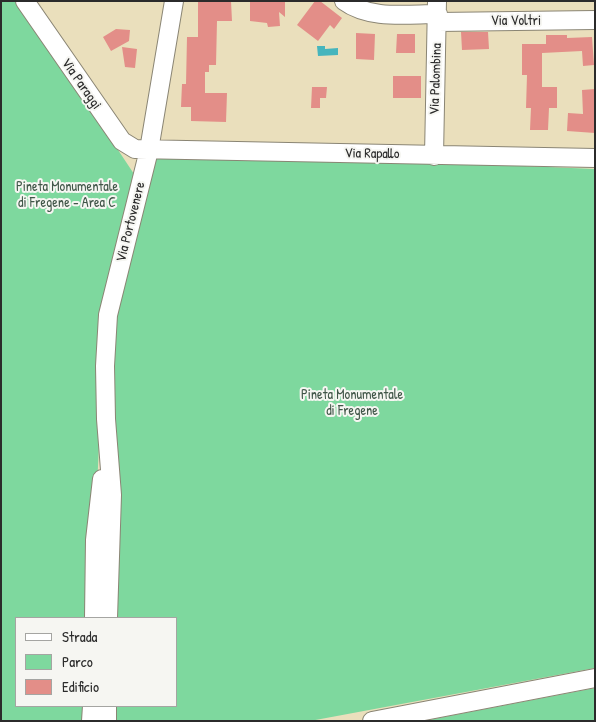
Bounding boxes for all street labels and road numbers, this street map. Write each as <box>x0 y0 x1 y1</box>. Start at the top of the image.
street label: Via Voltri <box>491 13 541 29</box>
street label: Via Palombina <box>426 43 446 115</box>
street label: Via Paraggi <box>57 55 105 113</box>
street label: Via Rapallo <box>345 145 399 163</box>
street label: Via Portovenere <box>113 180 149 264</box>

